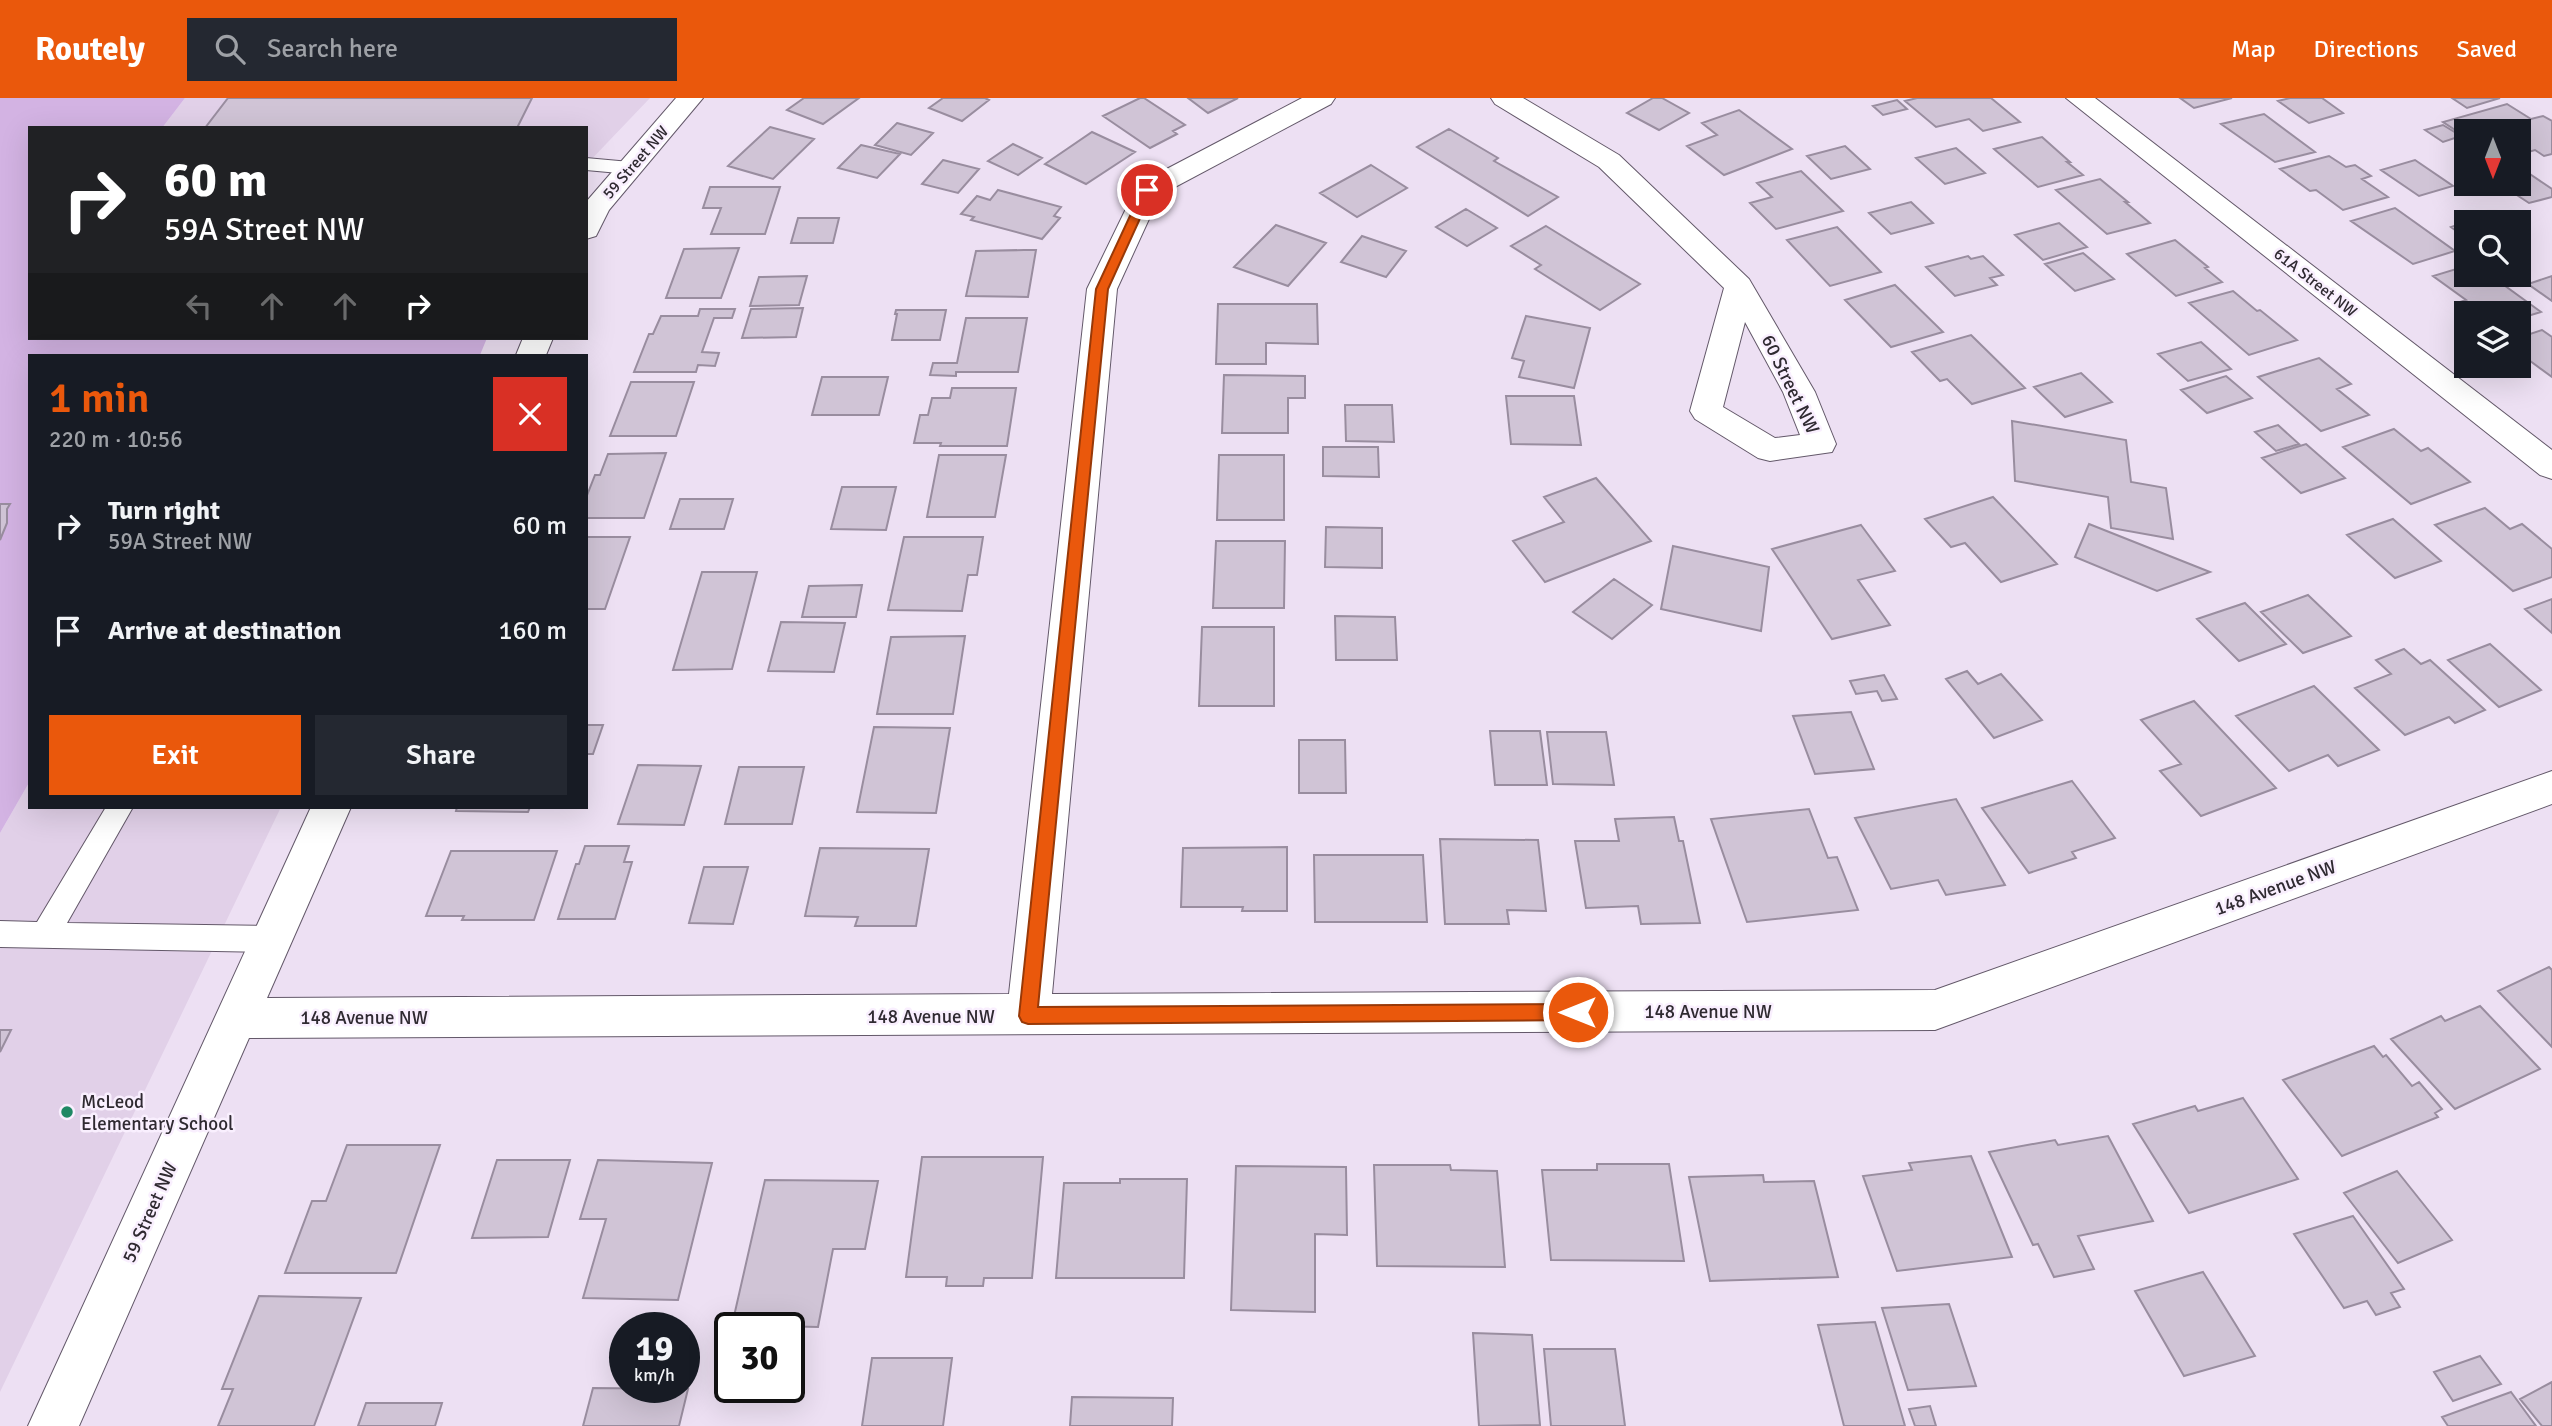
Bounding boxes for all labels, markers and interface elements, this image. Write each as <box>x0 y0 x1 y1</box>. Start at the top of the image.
search box <box>187 18 677 81</box>
text: Routely <box>35 29 145 70</box>
icon: search <box>211 30 249 68</box>
text: Search here <box>267 33 398 65</box>
text: Map <box>2231 34 2276 64</box>
text: Directions <box>2314 34 2419 64</box>
text: Saved <box>2457 34 2517 64</box>
north arrow <box>2454 119 2530 196</box>
map controls <box>2454 119 2531 378</box>
street label: 59 Street NW <box>599 122 673 203</box>
text: 60 m <box>164 150 267 210</box>
icon: right <box>49 154 140 245</box>
pin <box>1117 160 1177 220</box>
icon: arrive <box>1128 171 1166 209</box>
text: 59A Street NW <box>164 210 365 249</box>
button: search <box>2454 210 2531 287</box>
street label: 61A Street NW <box>2270 244 2361 322</box>
icon: left <box>180 287 218 325</box>
icon: ahead <box>253 287 291 325</box>
icon: ahead <box>326 287 364 325</box>
icon: right <box>399 287 437 325</box>
button: layers <box>2454 301 2531 378</box>
street label: 60 Street NW <box>1756 331 1824 438</box>
text: 1 min <box>49 373 150 424</box>
button: close <box>493 377 567 451</box>
text: 220 m · 10:56 <box>49 425 183 454</box>
text: Turn right <box>108 495 220 527</box>
icon: right <box>49 507 87 545</box>
text: 60 m <box>512 510 567 542</box>
text: 59A Street NW <box>108 527 252 556</box>
icon: arrive <box>49 612 87 650</box>
text: Arrive at destination <box>108 615 341 647</box>
text: 160 m <box>498 615 567 647</box>
button: Exit <box>49 715 301 795</box>
button: Share <box>315 715 567 795</box>
street label: 148 Avenue NW <box>2211 855 2339 921</box>
position arrow <box>1541 975 1615 1049</box>
street label: 148 Avenue NW <box>1644 1000 1772 1024</box>
street label: 148 Avenue NW <box>867 1005 995 1029</box>
street label: 148 Avenue NW <box>300 1006 428 1030</box>
place label: McLeod Elementary School <box>81 1090 234 1136</box>
marker: McLeod Elementary School <box>59 1104 75 1120</box>
street label: 59 Street NW <box>117 1158 183 1266</box>
speed limit sign: 30 <box>714 1312 805 1403</box>
text: 19 <box>636 1327 673 1370</box>
text: km/h <box>634 1364 675 1386</box>

